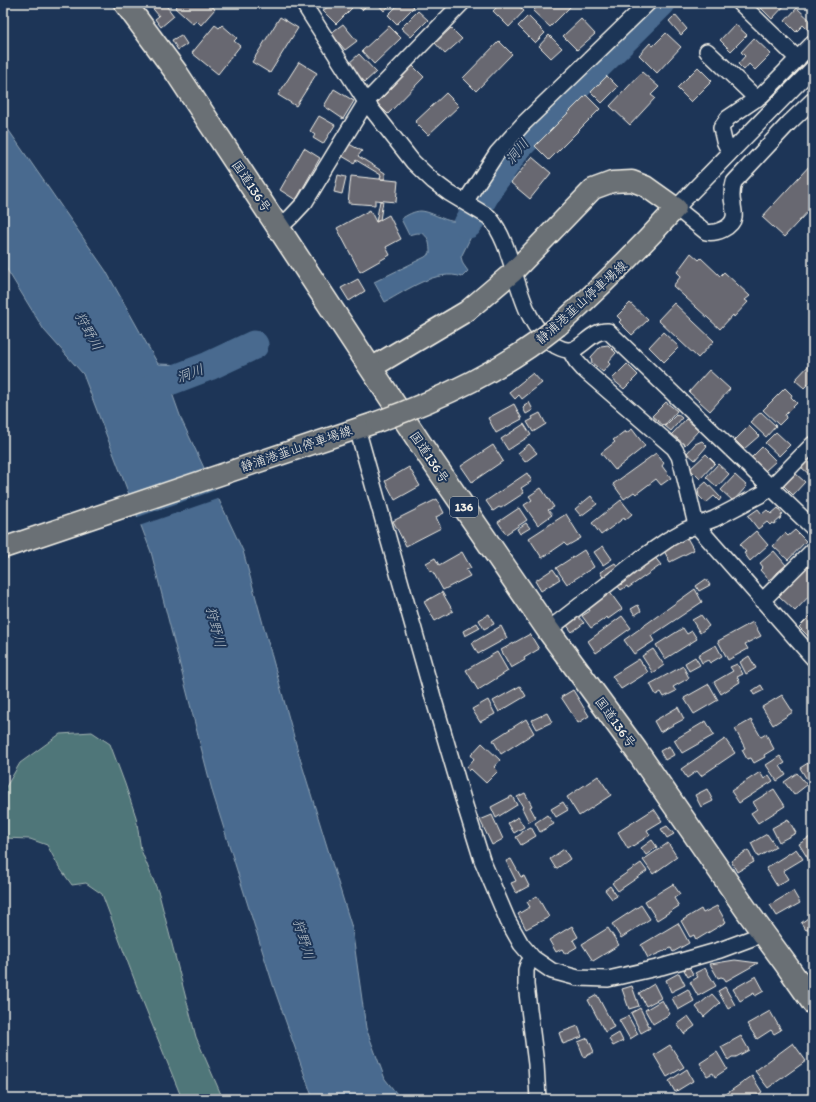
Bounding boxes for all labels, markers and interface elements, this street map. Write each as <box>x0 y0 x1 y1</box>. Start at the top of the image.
water label: 洞川 <box>502 135 533 168</box>
street label: 国道136号 <box>229 158 274 215</box>
street label: 静浦港韮山停車場線 <box>533 257 631 347</box>
water label: 狩野川 <box>71 309 106 354</box>
water label: 洞川 <box>174 361 206 386</box>
street label: 静浦港韮山停車場線 <box>238 422 355 475</box>
street label: 国道136号 <box>407 429 452 486</box>
road number: 136 <box>450 497 478 517</box>
water label: 狩野川 <box>202 605 229 650</box>
street label: 国道136号 <box>592 694 639 751</box>
water label: 狩野川 <box>289 917 318 962</box>

